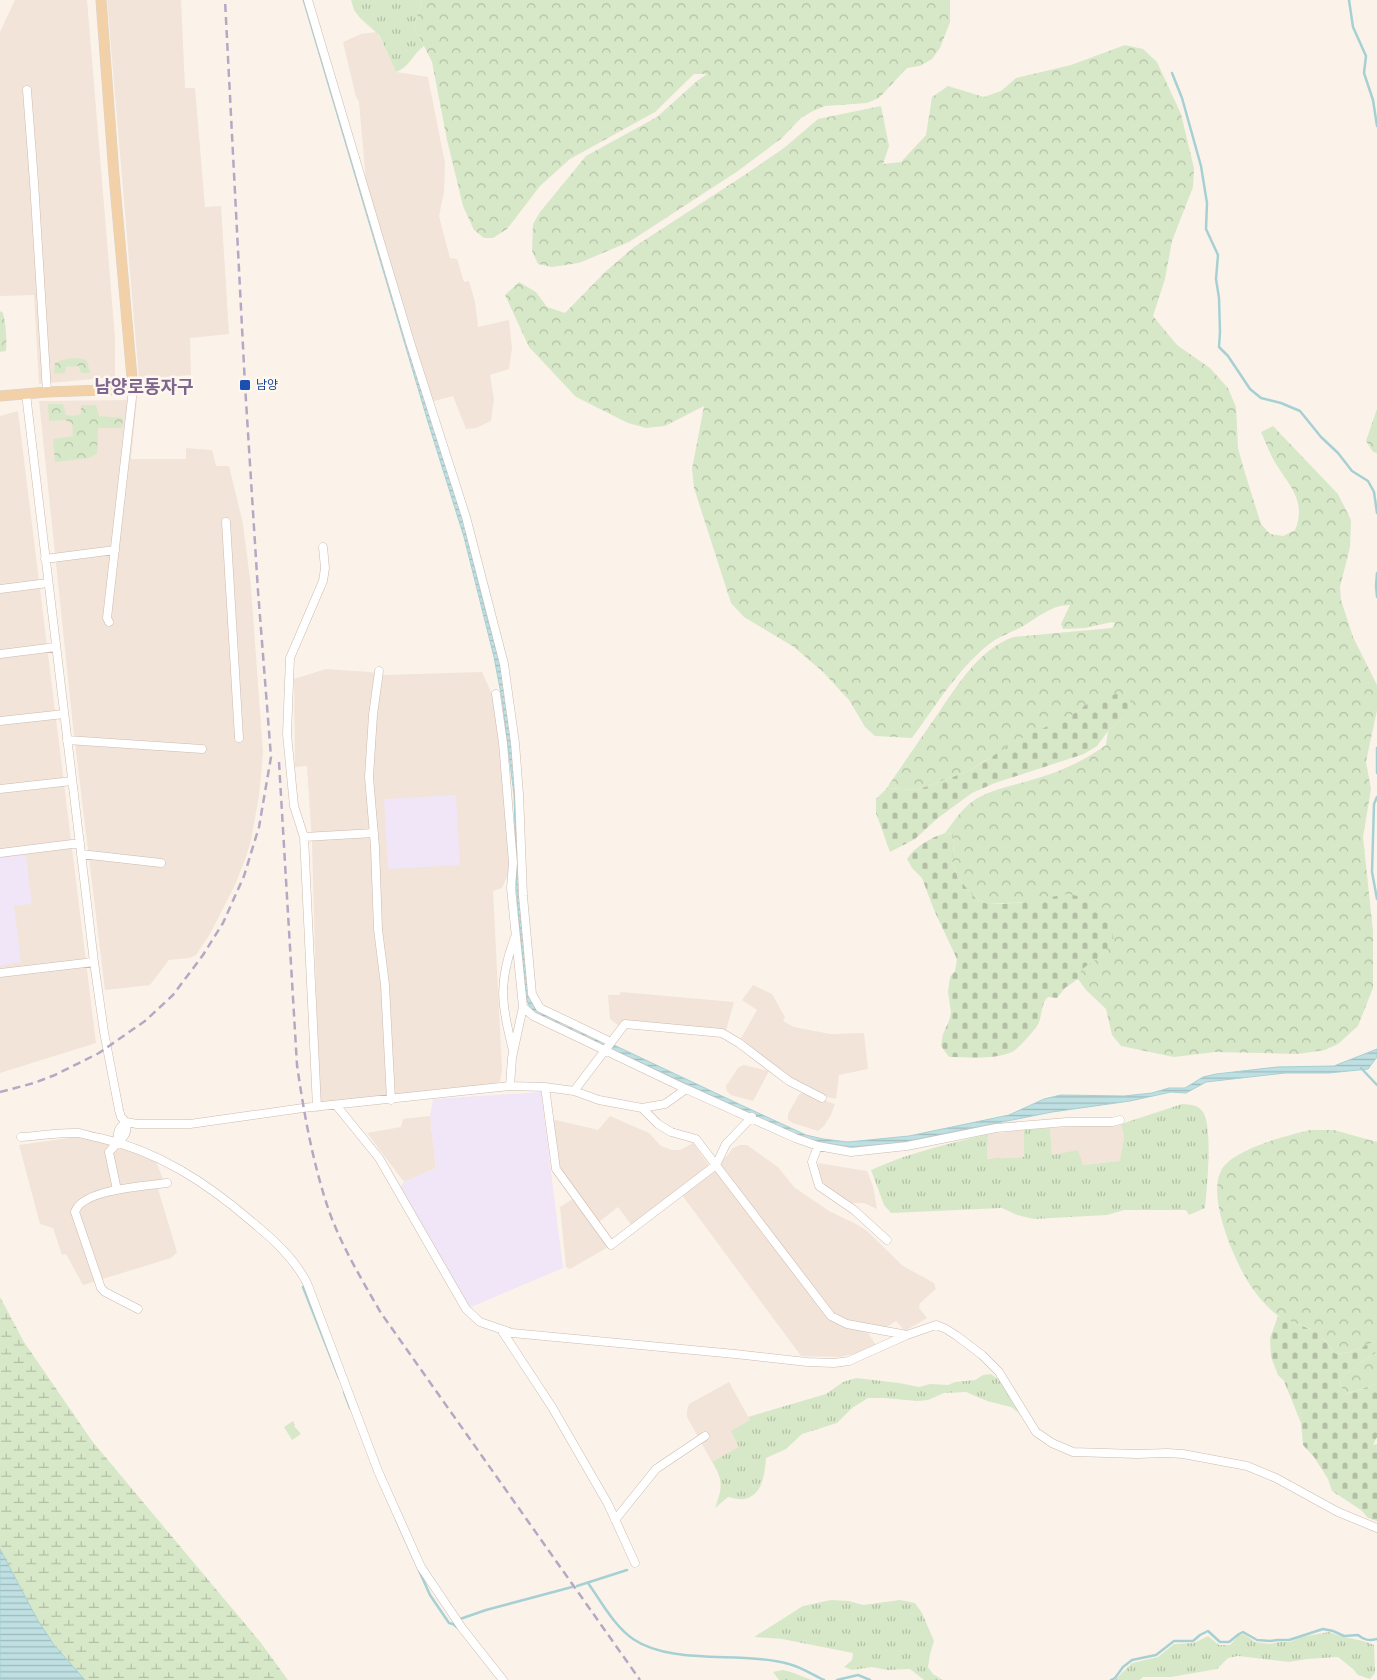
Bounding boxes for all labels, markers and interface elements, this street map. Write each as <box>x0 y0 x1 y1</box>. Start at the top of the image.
district label: 남양로동자구 <box>94 374 194 398</box>
place label: 남양 <box>256 376 278 393</box>
marker: 남양 <box>238 378 252 392</box>

